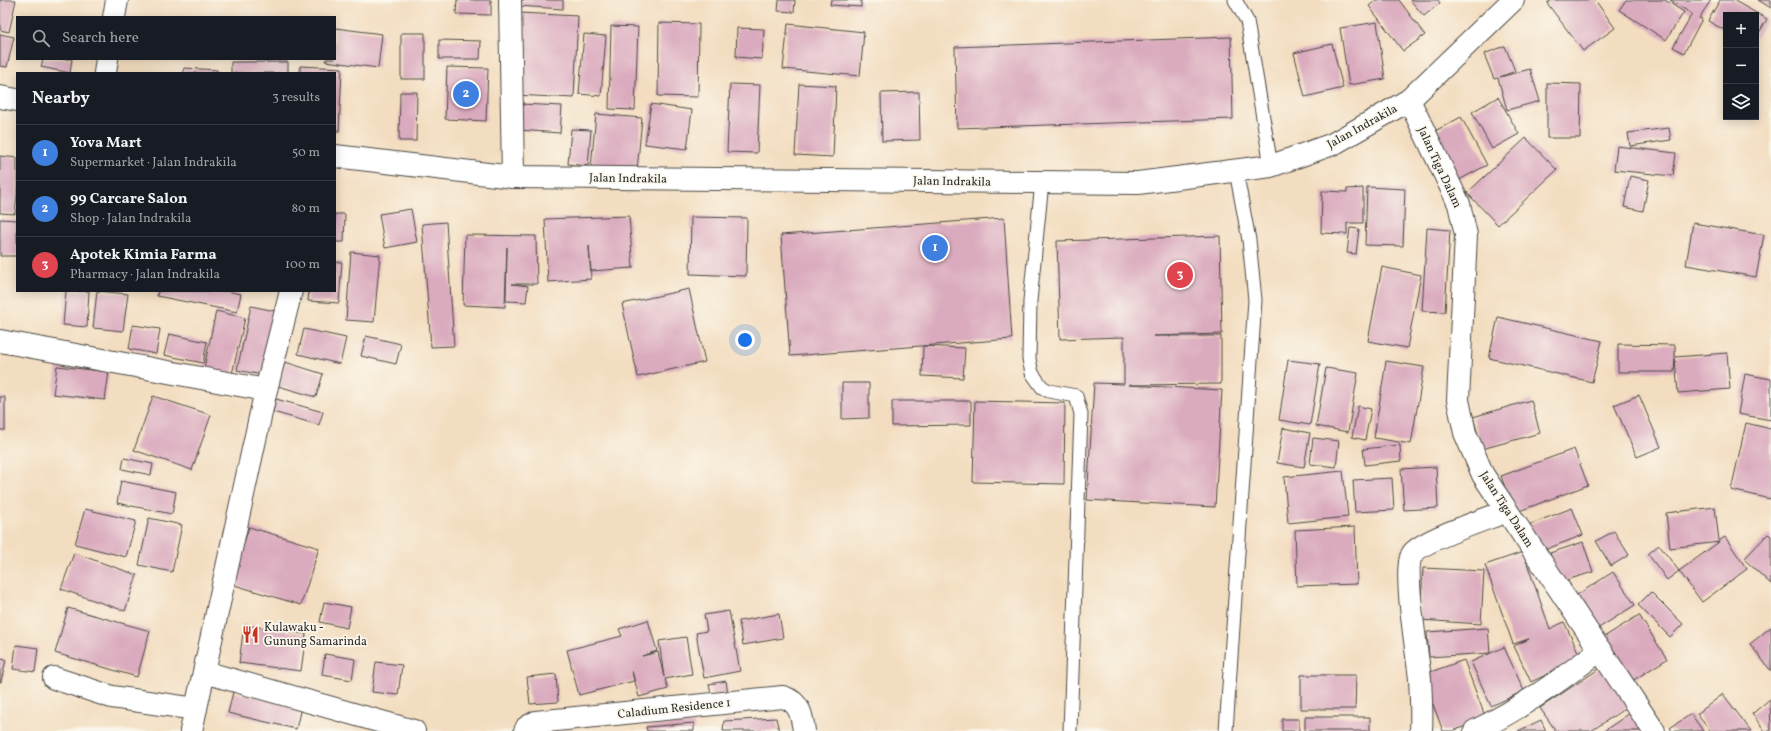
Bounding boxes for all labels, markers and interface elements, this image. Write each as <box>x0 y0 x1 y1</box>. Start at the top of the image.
map controls <box>1723 12 1759 120</box>
button: + <box>1723 12 1759 48</box>
search box <box>16 16 336 60</box>
icon: search <box>30 27 52 49</box>
text: Search here <box>62 28 139 49</box>
button: − <box>1723 48 1759 84</box>
pin: 2 <box>453 79 479 109</box>
button: layers <box>1723 84 1759 120</box>
text: Nearby <box>32 87 90 110</box>
text: 3 results <box>272 89 320 107</box>
street label: Jalan Indrakila <box>1325 101 1400 153</box>
street label: Jalan Tiga Dalam <box>1413 124 1465 211</box>
text: Yova Mart <box>70 133 142 154</box>
text: 1 <box>42 144 48 162</box>
text: 50 m <box>292 144 320 162</box>
text: Supermarket · Jalan Indrakila <box>70 154 237 172</box>
street label: Jalan Indrakila <box>589 170 667 188</box>
street label: Jalan Indrakila <box>913 173 991 191</box>
text: 99 Carcare Salon <box>70 189 188 210</box>
text: 2 <box>42 200 48 218</box>
text: 80 m <box>291 200 320 218</box>
text: Shop · Jalan Indrakila <box>70 210 192 228</box>
pin: 1 <box>922 233 948 263</box>
text: Apotek Kimia Farma <box>70 245 217 266</box>
text: 3 <box>42 256 48 274</box>
text: 100 m <box>285 256 320 274</box>
pin: 3 <box>1167 260 1193 290</box>
text: Pharmacy · Jalan Indrakila <box>70 266 220 284</box>
your location <box>735 330 755 350</box>
street label: Jalan Tiga Dalam <box>1475 468 1537 551</box>
place label: Kulawaku - Gunung Samarinda <box>264 620 367 650</box>
restaurant icon: Kulawaku - Gunung Samarinda <box>241 624 261 644</box>
street label: Caladium Residence 1 <box>617 695 731 723</box>

